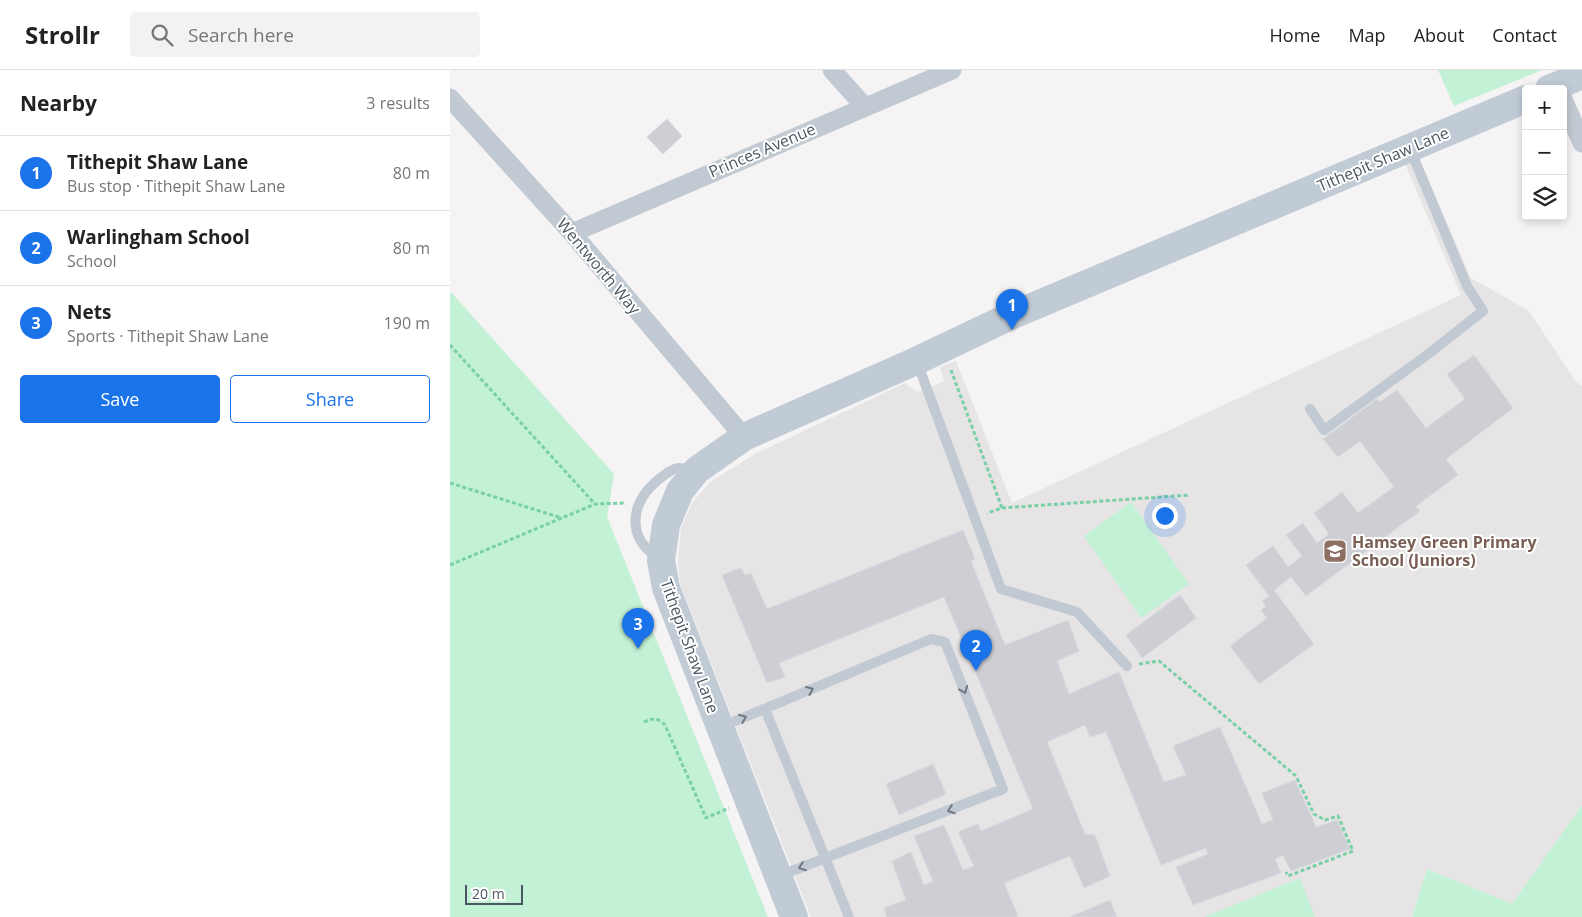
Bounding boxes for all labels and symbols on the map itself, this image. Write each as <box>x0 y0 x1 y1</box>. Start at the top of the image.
street label: Princes Avenue <box>705 118 819 182</box>
street label: Tithepit Shaw Lane <box>1314 121 1452 197</box>
street label: Wentworth Way <box>552 213 646 319</box>
pin: 1 <box>996 289 1028 330</box>
your location <box>1152 503 1178 529</box>
place label: Hamsey Green Primary School (Juniors) <box>1352 531 1538 571</box>
school or university icon: Hamsey Green Primary School (Juniors) <box>1322 538 1348 564</box>
street label: Tithepit Shaw Lane <box>656 576 724 716</box>
pin: 3 <box>622 608 654 649</box>
pin: 2 <box>960 630 992 671</box>
one-way arrow <box>958 685 969 694</box>
one-way arrow <box>805 686 814 696</box>
one-way arrow <box>738 714 747 724</box>
one-way arrow <box>947 804 956 814</box>
one-way arrow <box>798 861 807 871</box>
scale bar <box>465 882 522 905</box>

